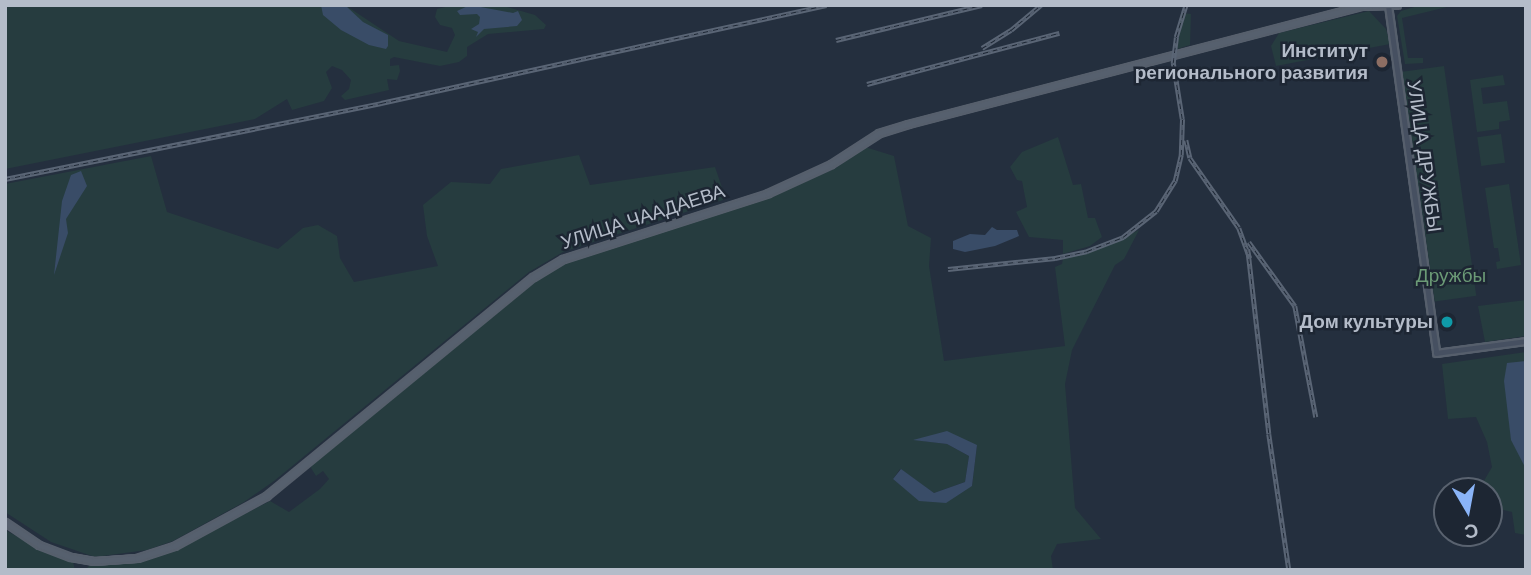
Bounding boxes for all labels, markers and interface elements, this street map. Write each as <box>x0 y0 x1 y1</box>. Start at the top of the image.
place label: Институт регионального развития <box>1135 40 1368 84</box>
marker: Институт регионального развития <box>1374 54 1390 70</box>
street label: УЛИЦА ДРУЖБЫ <box>1402 78 1446 234</box>
street label: УЛИЦА ЧААДАЕВА <box>558 180 728 254</box>
park label: Дружбы <box>1416 265 1486 287</box>
place label: Дом культуры <box>1300 311 1433 333</box>
marker: Дом культуры <box>1439 314 1455 330</box>
north arrow <box>1433 477 1503 547</box>
text: С <box>1462 518 1480 545</box>

